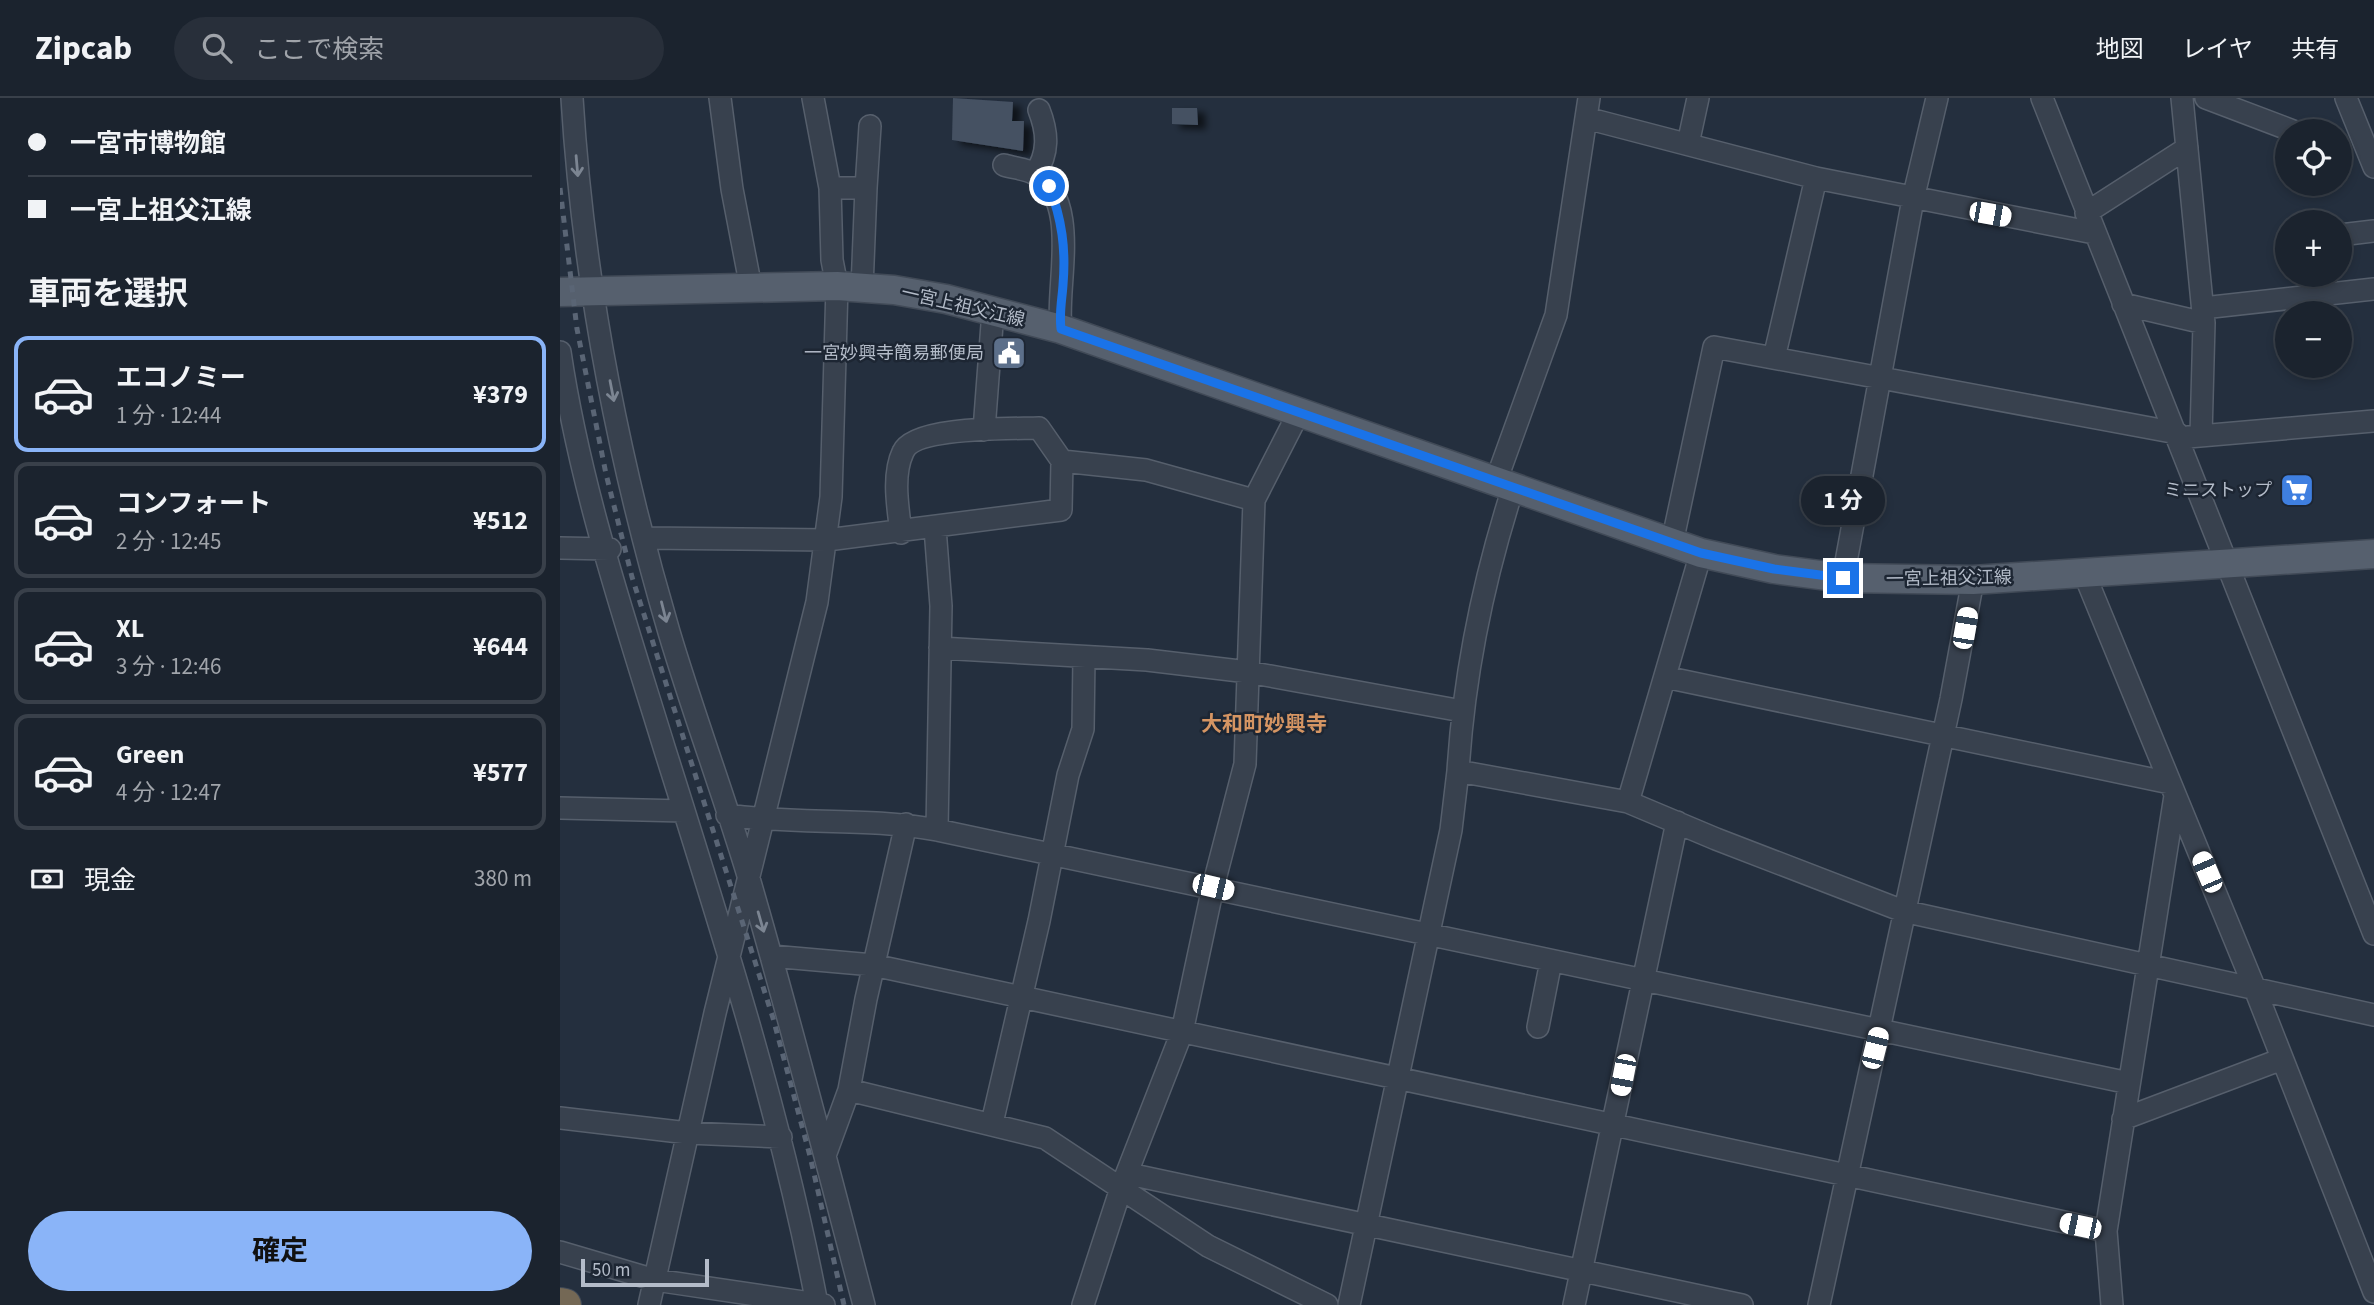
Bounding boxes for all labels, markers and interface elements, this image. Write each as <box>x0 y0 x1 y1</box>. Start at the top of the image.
search box <box>174 17 664 80</box>
text: Zipcab <box>35 25 132 72</box>
icon: search <box>198 29 236 67</box>
text: ここで検索 <box>254 31 384 68</box>
text: 地図 <box>2096 32 2144 67</box>
text: レイヤ <box>2182 32 2253 67</box>
text: 共有 <box>2291 32 2339 67</box>
map controls <box>2275 119 2352 378</box>
button: locate <box>2275 119 2352 196</box>
text: 一宮市博物館 <box>70 125 226 162</box>
one-way arrow <box>571 154 584 177</box>
route start <box>1033 170 1065 202</box>
text: 一宮上祖父江線 <box>70 192 252 229</box>
car <box>1968 200 2013 228</box>
button: + <box>2275 210 2352 287</box>
text: 車両を選択 <box>28 271 188 317</box>
street label: 一宮上祖父江線 <box>899 280 1027 333</box>
button: − <box>2275 301 2352 378</box>
public building icon: 一宮妙興寺簡易郵便局 <box>990 334 1028 372</box>
place label: 一宮妙興寺簡易郵便局 <box>804 341 984 366</box>
text: エコノミー <box>116 359 246 396</box>
icon: car <box>32 363 95 426</box>
text: ¥379 <box>473 376 528 413</box>
one-way arrow <box>605 379 619 402</box>
text: 1 分 · 12:44 <box>116 399 221 432</box>
supermarket icon: ミニストップ <box>2278 471 2316 509</box>
callout: 1 分 <box>1801 476 1885 526</box>
place label: ミニストップ <box>2164 478 2272 503</box>
text: 1 分 <box>1823 484 1863 517</box>
text: コンフォート <box>116 485 271 522</box>
icon: car <box>32 489 95 552</box>
text: ¥512 <box>473 502 528 539</box>
text: 2 分 · 12:45 <box>116 525 221 558</box>
route end <box>1827 562 1859 594</box>
street label: 一宮上祖父江線 <box>1886 565 2012 592</box>
one-way arrow <box>658 600 671 623</box>
car <box>1952 605 1979 651</box>
text: XL <box>116 610 144 647</box>
icon: car <box>32 615 95 678</box>
text: ¥644 <box>473 628 528 665</box>
text: 3 分 · 12:46 <box>116 650 221 683</box>
district label: 大和町妙興寺 <box>1201 709 1327 739</box>
text: Green <box>116 736 184 773</box>
icon: car <box>32 741 95 804</box>
text: ¥577 <box>473 754 528 791</box>
text: 4 分 · 12:47 <box>116 776 221 809</box>
car <box>2190 849 2225 895</box>
icon: cash <box>28 860 66 898</box>
text: 現金 <box>84 862 136 899</box>
text: 380 m <box>474 862 532 895</box>
car <box>1191 872 1236 902</box>
one-way arrow <box>756 911 769 933</box>
car <box>1860 1025 1891 1071</box>
car <box>1609 1052 1638 1098</box>
button: 確定 <box>28 1211 532 1291</box>
car <box>2058 1211 2103 1241</box>
scale bar <box>581 1256 709 1288</box>
text: 50 m <box>592 1257 630 1284</box>

